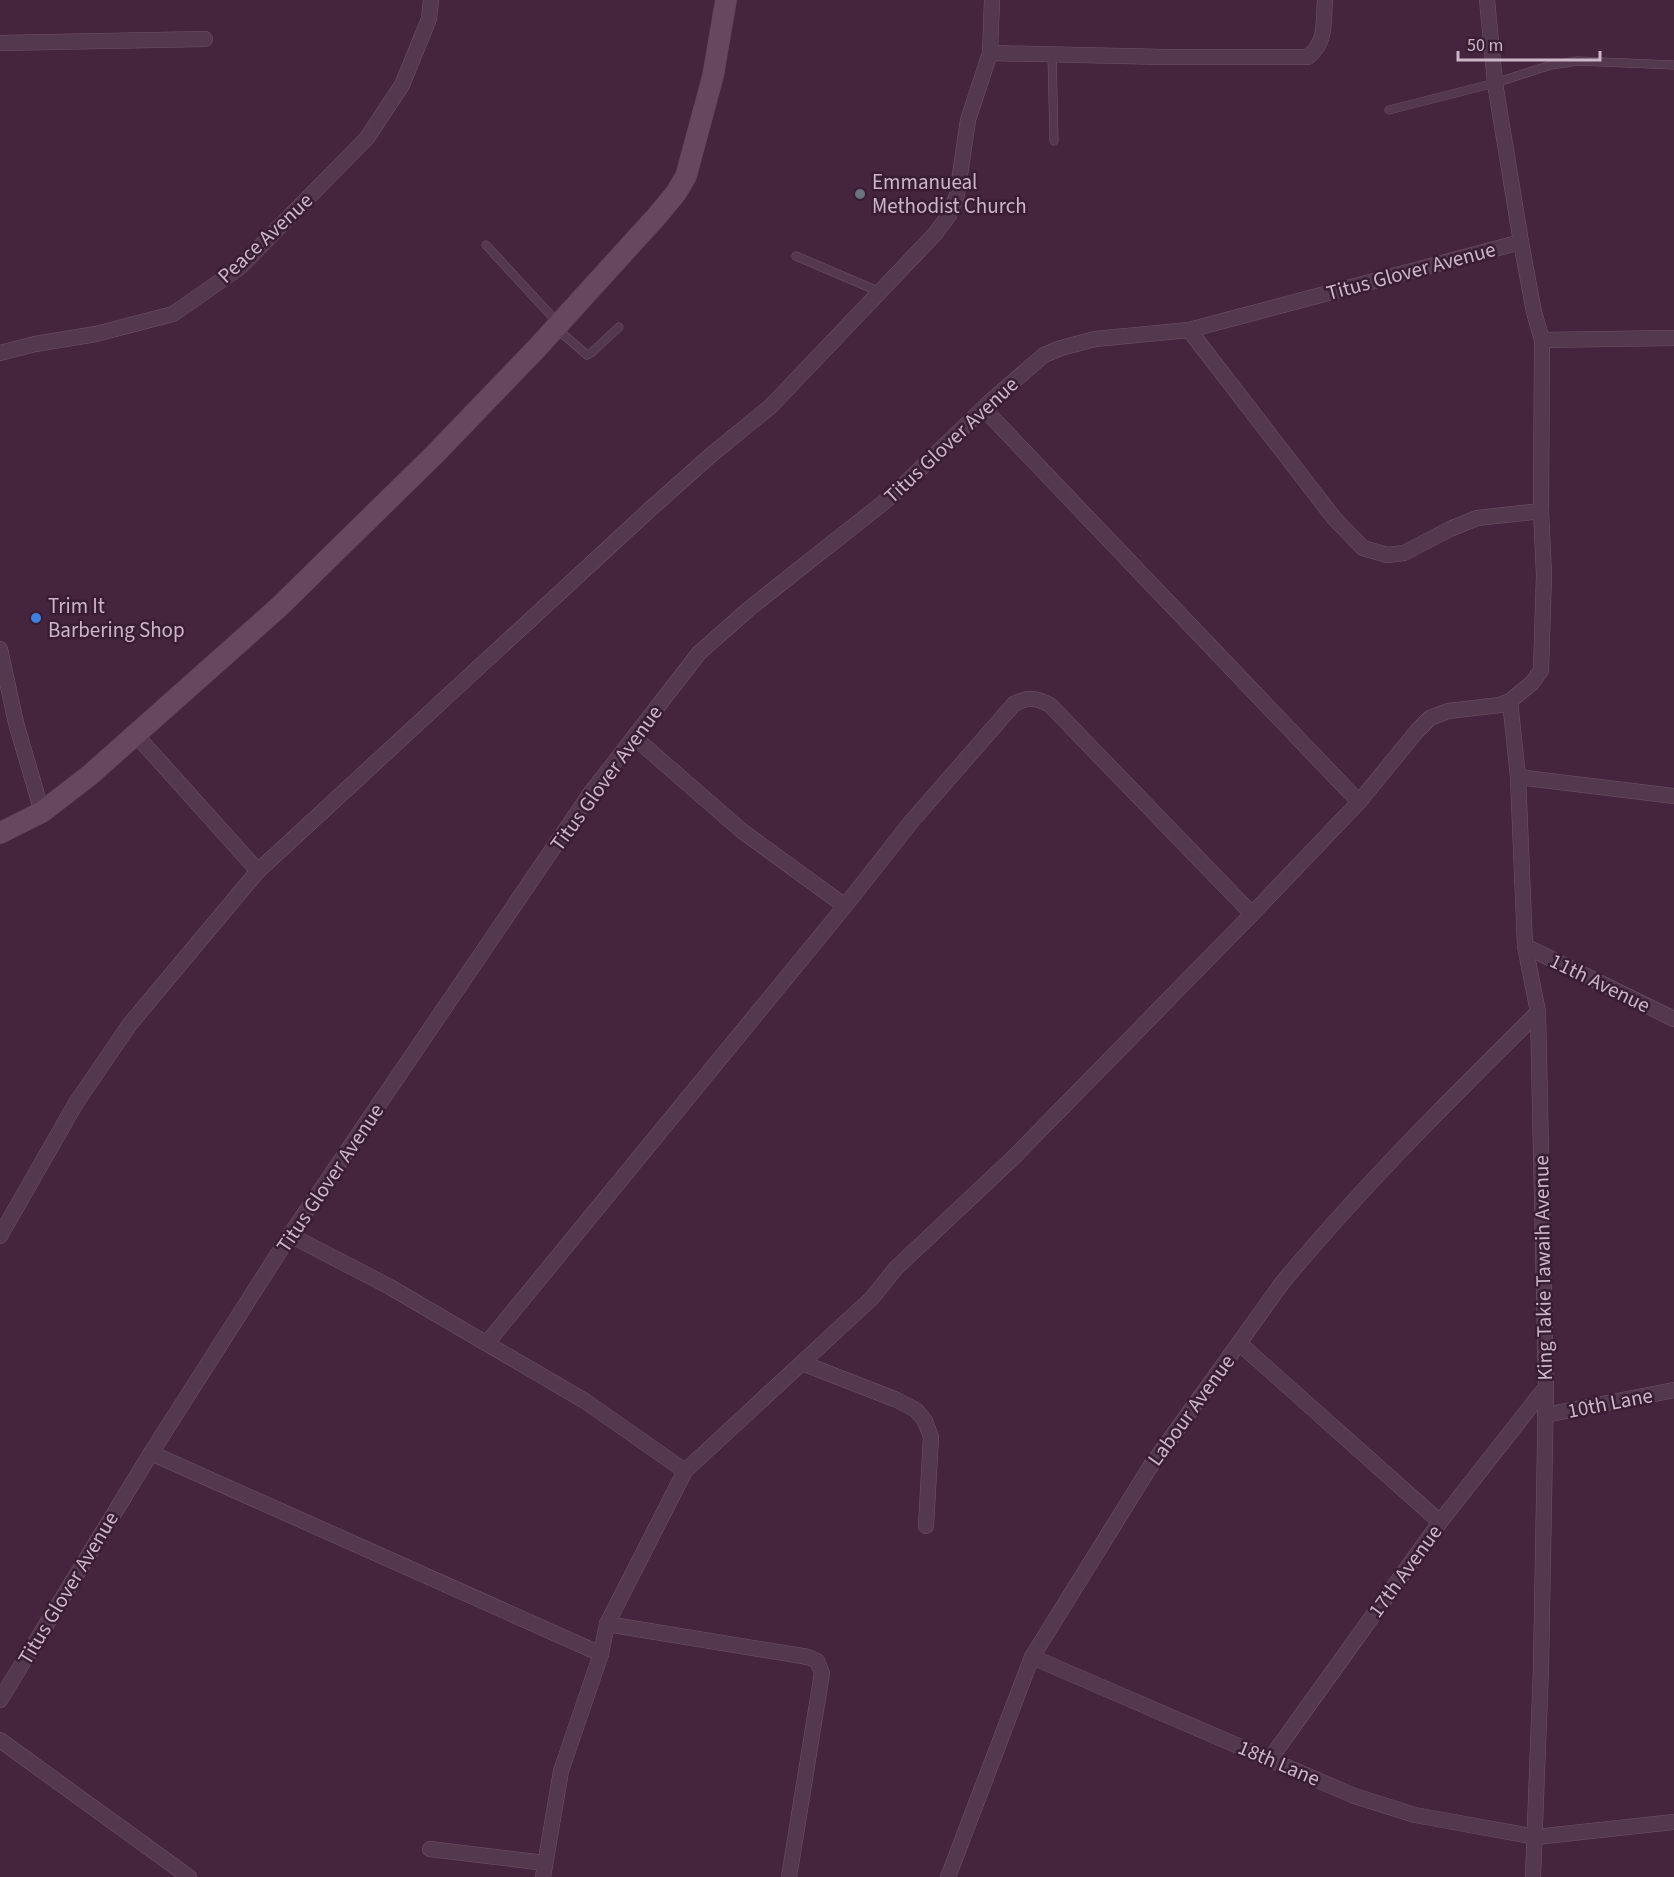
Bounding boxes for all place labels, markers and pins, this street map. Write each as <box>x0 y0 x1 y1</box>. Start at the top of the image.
place label: Emmanueal Methodist Church <box>872 167 1027 221</box>
marker: Emmanueal Methodist Church <box>853 187 867 201</box>
place label: Trim It Barbering Shop <box>48 591 185 645</box>
marker: Trim It Barbering Shop <box>29 611 43 625</box>

